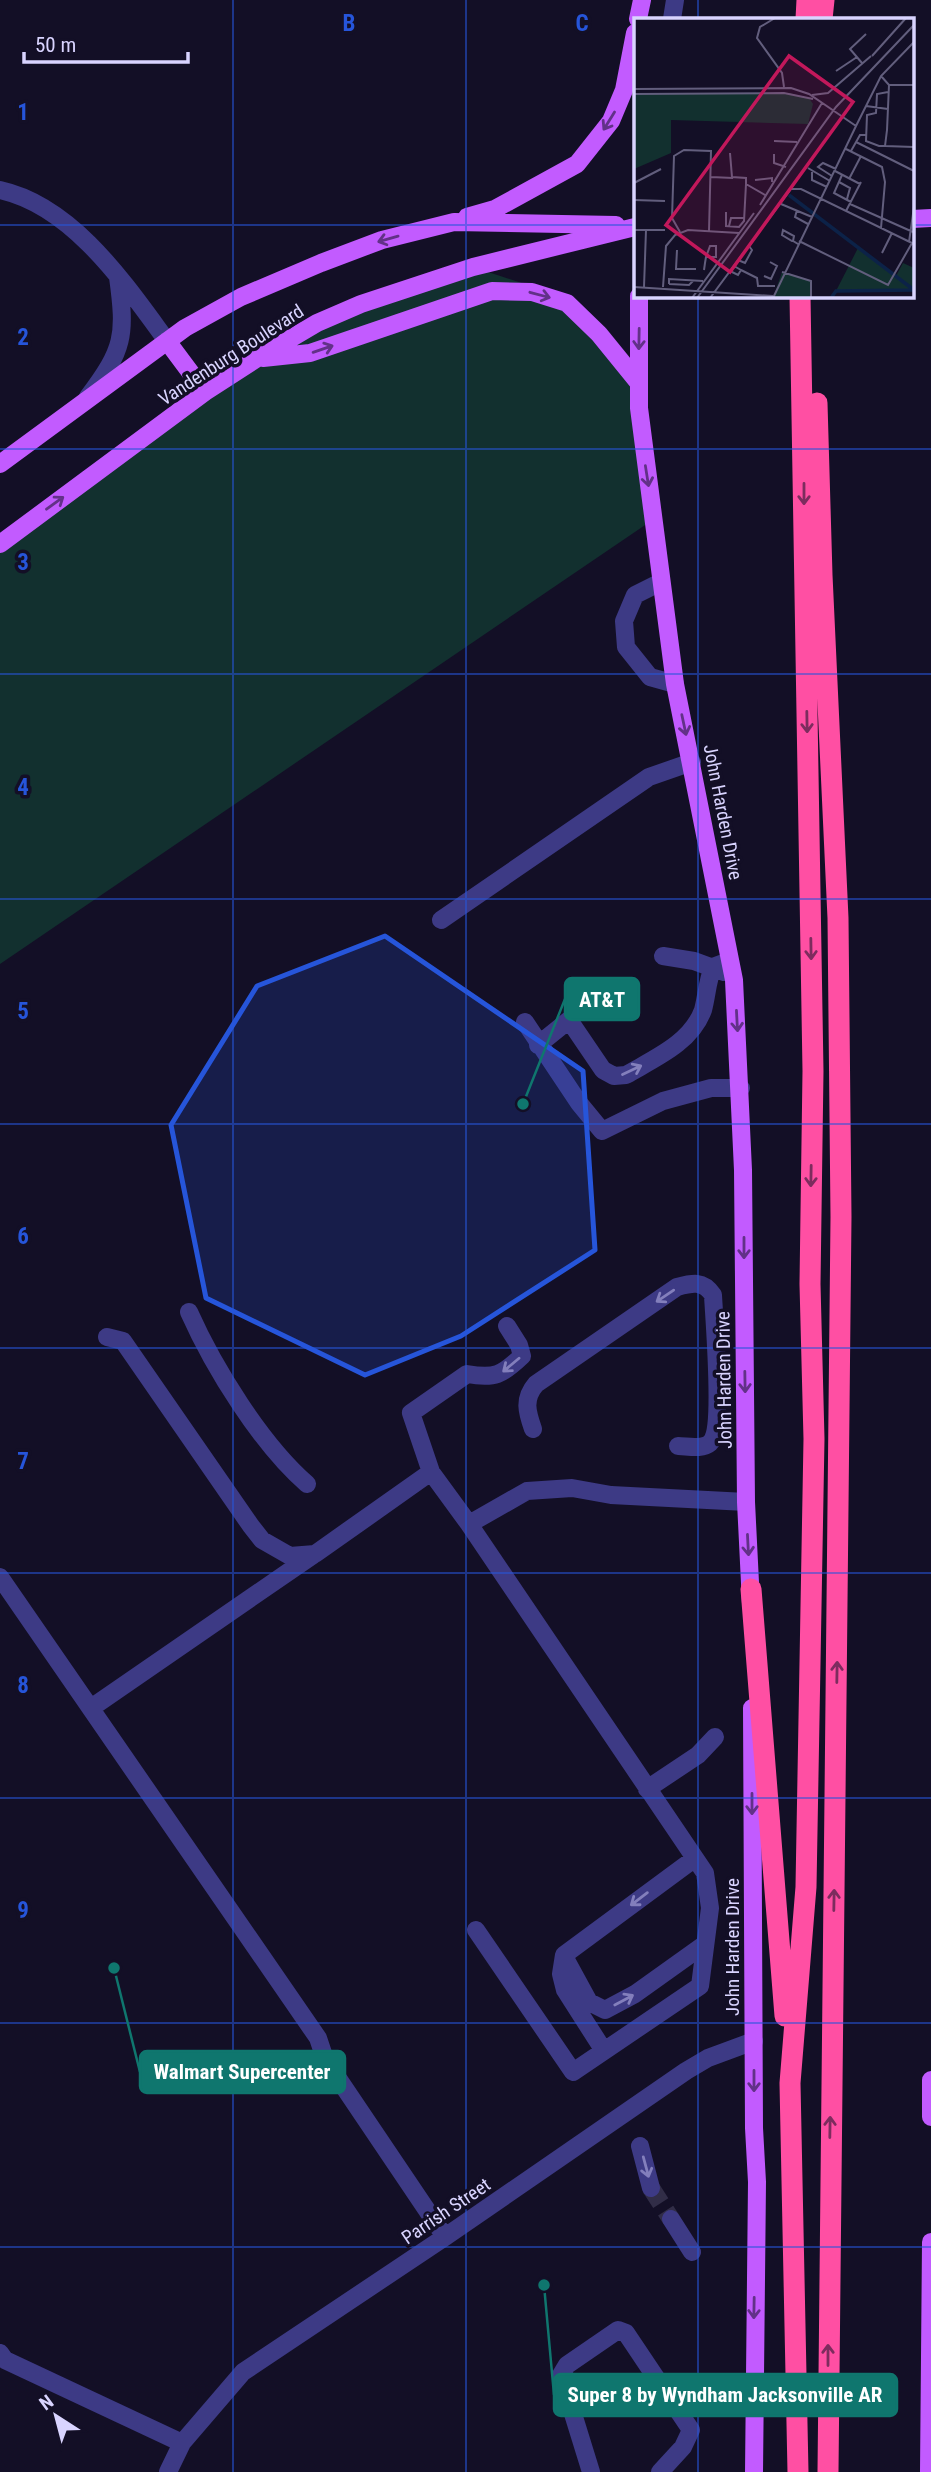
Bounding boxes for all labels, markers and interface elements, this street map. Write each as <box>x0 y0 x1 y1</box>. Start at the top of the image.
text: B <box>343 10 355 37</box>
text: C <box>575 10 589 37</box>
inset map <box>634 18 914 298</box>
scale bar <box>24 21 189 65</box>
text: 50 m <box>35 33 76 57</box>
text: 1 <box>17 99 29 126</box>
one-way arrow <box>602 111 616 131</box>
one-way arrow <box>377 233 399 246</box>
one-way arrow <box>529 289 551 302</box>
street label: Vandenburg Boulevard <box>154 300 308 410</box>
text: 2 <box>17 324 29 351</box>
one-way arrow <box>632 327 645 350</box>
one-way arrow <box>311 342 333 354</box>
one-way arrow <box>641 464 654 486</box>
one-way arrow <box>797 482 811 505</box>
one-way arrow <box>45 496 64 510</box>
text: 3 <box>17 549 29 576</box>
one-way arrow <box>800 710 814 733</box>
one-way arrow <box>678 713 691 736</box>
street label: John Harden Drive <box>699 742 747 882</box>
text: 4 <box>17 774 29 801</box>
one-way arrow <box>804 937 817 960</box>
callout: AT&T <box>565 978 639 1020</box>
text: AT&T <box>579 988 625 1012</box>
text: 5 <box>17 998 29 1025</box>
one-way arrow <box>730 1009 743 1032</box>
one-way arrow <box>621 1063 642 1076</box>
one-way arrow <box>805 1165 818 1188</box>
text: 6 <box>17 1223 29 1250</box>
one-way arrow <box>737 1236 751 1259</box>
one-way arrow <box>656 1289 675 1303</box>
street label: John Harden Drive <box>711 1311 737 1449</box>
one-way arrow <box>502 1357 520 1373</box>
one-way arrow <box>738 1370 752 1393</box>
text: 7 <box>17 1448 29 1475</box>
one-way arrow <box>742 1534 755 1557</box>
one-way arrow <box>830 1661 844 1684</box>
text: 8 <box>17 1672 29 1699</box>
one-way arrow <box>745 1792 759 1815</box>
street label: John Harden Drive <box>721 1878 744 2016</box>
one-way arrow <box>827 1889 841 1912</box>
one-way arrow <box>630 1892 649 1907</box>
text: 9 <box>17 1897 29 1924</box>
one-way arrow <box>614 1992 634 2006</box>
callout: Walmart Supercenter <box>140 2051 345 2093</box>
text: Walmart Supercenter <box>153 2060 331 2084</box>
one-way arrow <box>747 2069 761 2092</box>
one-way arrow <box>824 2116 837 2139</box>
one-way arrow <box>640 2156 653 2178</box>
street label: Parrish Street <box>397 2173 495 2249</box>
one-way arrow <box>748 2296 761 2319</box>
one-way arrow <box>821 2344 835 2367</box>
callout: Super 8 by Wyndham Jacksonville AR <box>554 2374 897 2416</box>
north arrow <box>21 2381 91 2451</box>
text: Super 8 by Wyndham Jacksonville AR <box>568 2383 883 2407</box>
text: N <box>35 2390 58 2415</box>

